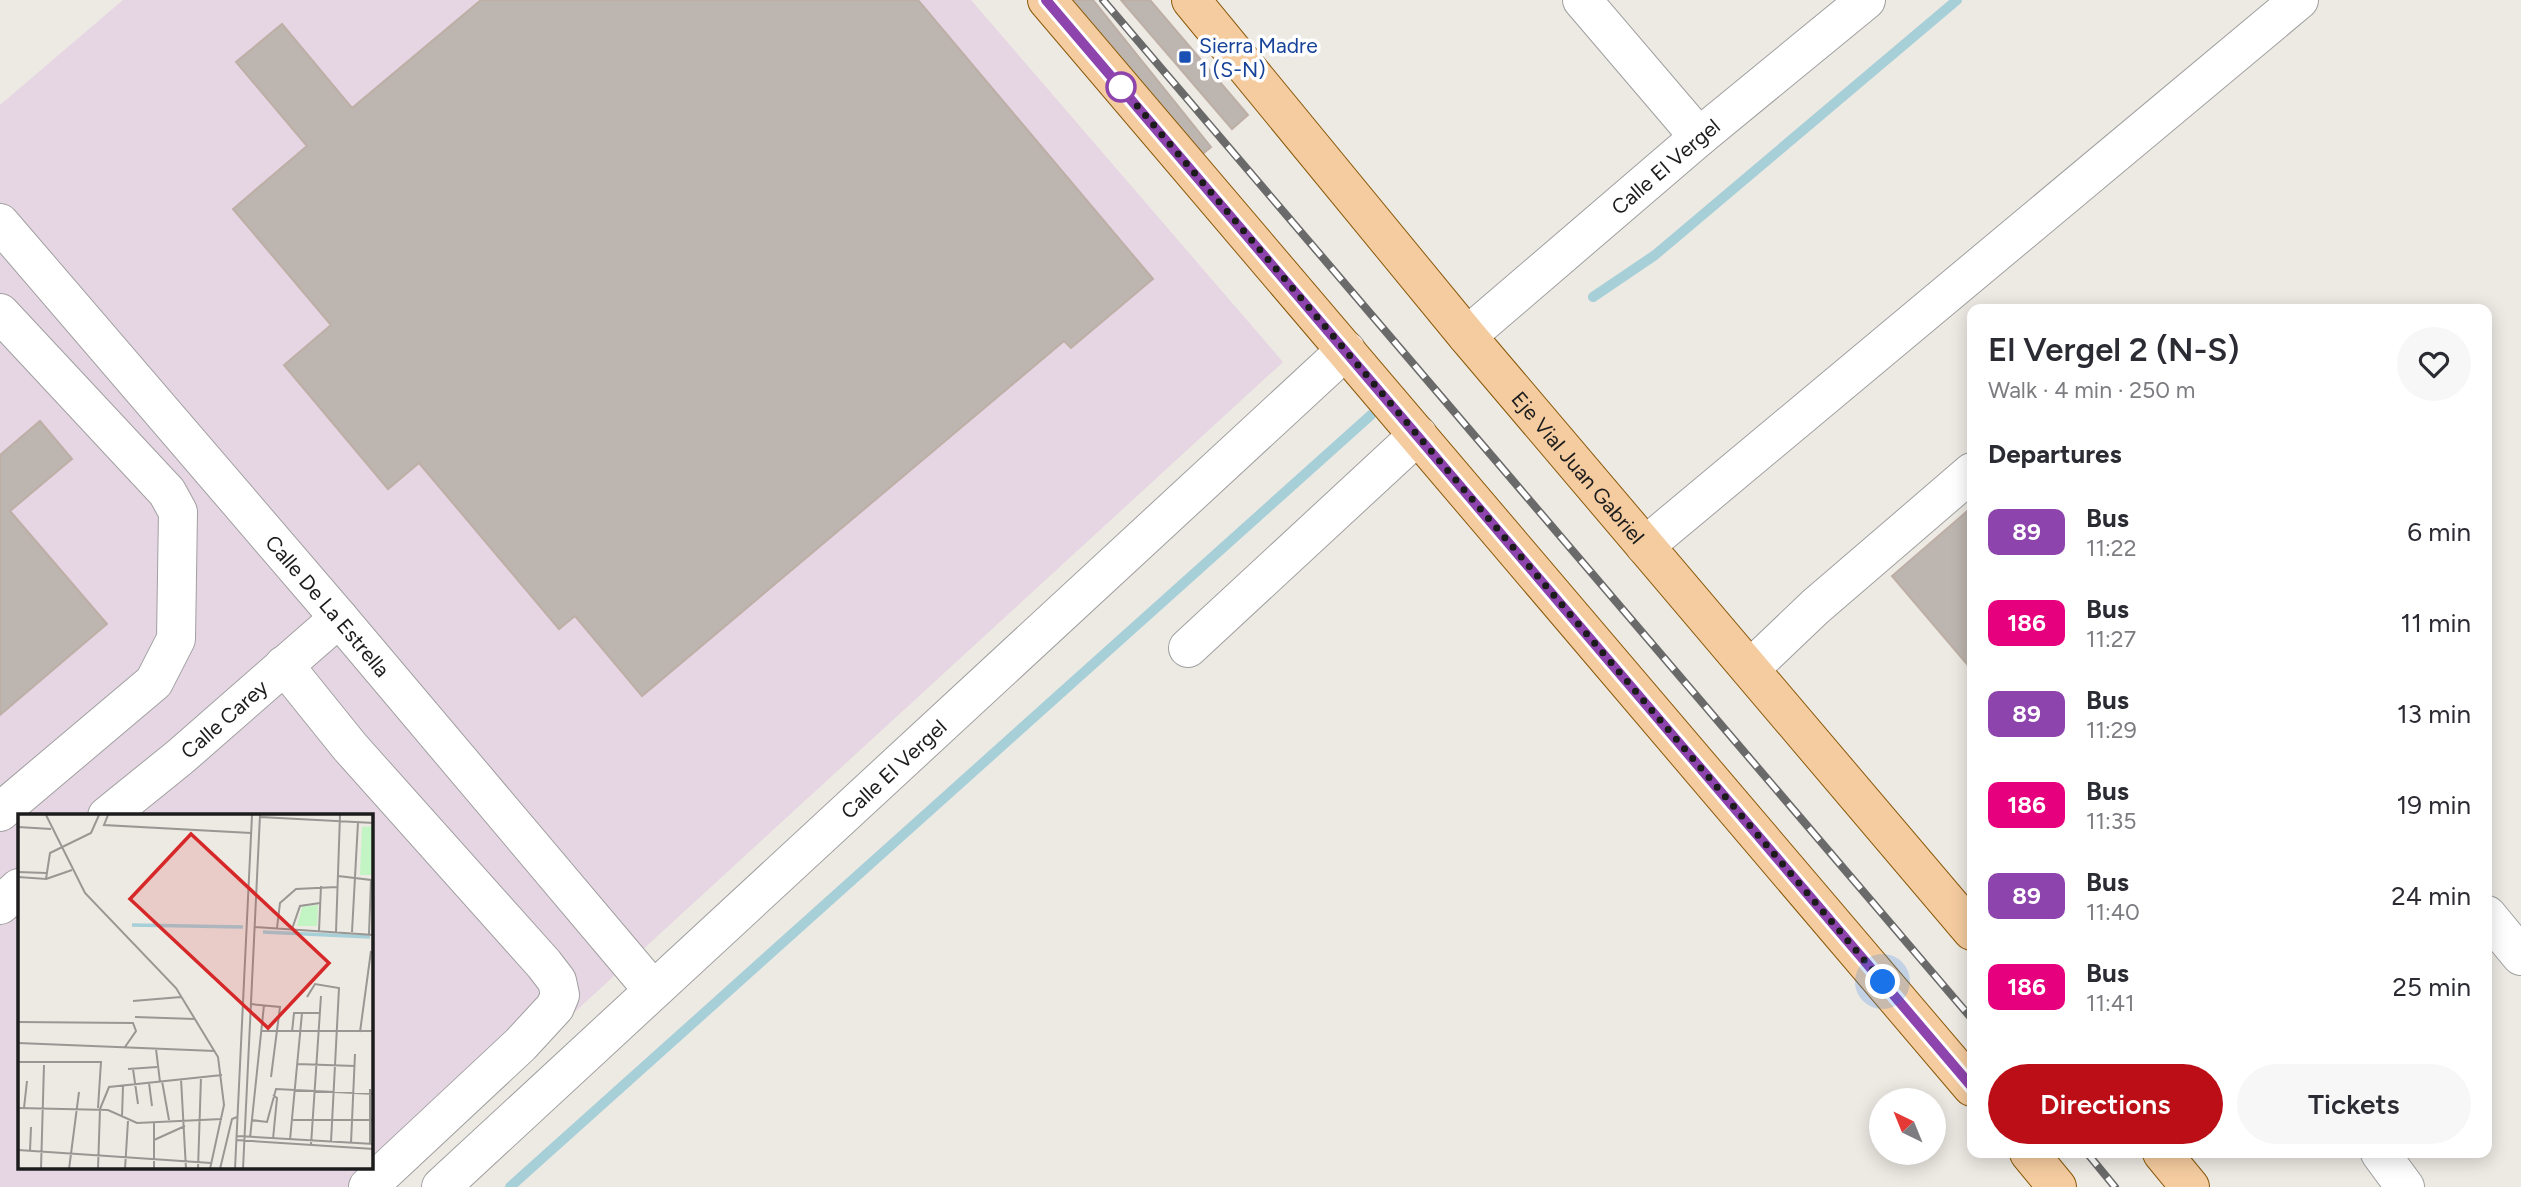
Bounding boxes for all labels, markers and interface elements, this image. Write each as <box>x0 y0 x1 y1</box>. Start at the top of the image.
place label: Sierra Madre 1 (S-N) <box>1199 33 1318 82</box>
marker: Sierra Madre 1 (S-N) <box>1177 49 1193 65</box>
unlabelled marker <box>1106 72 1136 102</box>
street label: Calle El Vergel <box>1606 113 1724 219</box>
button: heart <box>2397 327 2471 401</box>
text: El Vergel 2 (N-S) <box>1988 330 2240 369</box>
text: Walk · 4 min · 250 m <box>1988 376 2195 404</box>
street label: Eje Vial Juan Gabriel <box>1507 386 1650 549</box>
text: Departures <box>1988 438 2122 470</box>
text: Bus <box>2086 502 2129 534</box>
text: 6 min <box>2407 516 2471 548</box>
text: 89 <box>2012 517 2041 546</box>
street label: Calle De La Estrella <box>261 530 395 682</box>
text: 11:22 <box>2086 534 2137 562</box>
text: Bus <box>2086 593 2129 625</box>
text: 11 min <box>2400 607 2471 639</box>
text: 186 <box>2007 608 2046 637</box>
text: 11:27 <box>2086 625 2136 653</box>
street label: Calle Carey <box>175 674 272 763</box>
text: Bus <box>2086 684 2129 716</box>
text: 13 min <box>2397 698 2471 730</box>
text: 89 <box>2012 699 2041 728</box>
street label: Calle El Vergel <box>835 714 951 824</box>
text: 11:29 <box>2086 716 2137 744</box>
text: Bus <box>2086 775 2129 807</box>
text: 19 min <box>2396 789 2471 821</box>
text: 186 <box>2007 790 2046 819</box>
text: 11:35 <box>2086 807 2137 835</box>
inset map <box>18 814 373 1170</box>
text: Bus <box>2086 866 2129 898</box>
text: 24 min <box>2391 880 2471 912</box>
text: 89 <box>2012 881 2041 910</box>
text: 11:40 <box>2086 898 2140 926</box>
text: Bus <box>2086 957 2129 989</box>
your location <box>1865 964 1900 999</box>
text: 25 min <box>2392 971 2471 1003</box>
text: 186 <box>2007 972 2046 1001</box>
text: 11:41 <box>2086 989 2135 1017</box>
button: Directions <box>1988 1064 2223 1144</box>
button: Tickets <box>2237 1064 2471 1144</box>
north arrow <box>1869 1088 1946 1166</box>
map controls <box>1869 1088 1946 1165</box>

